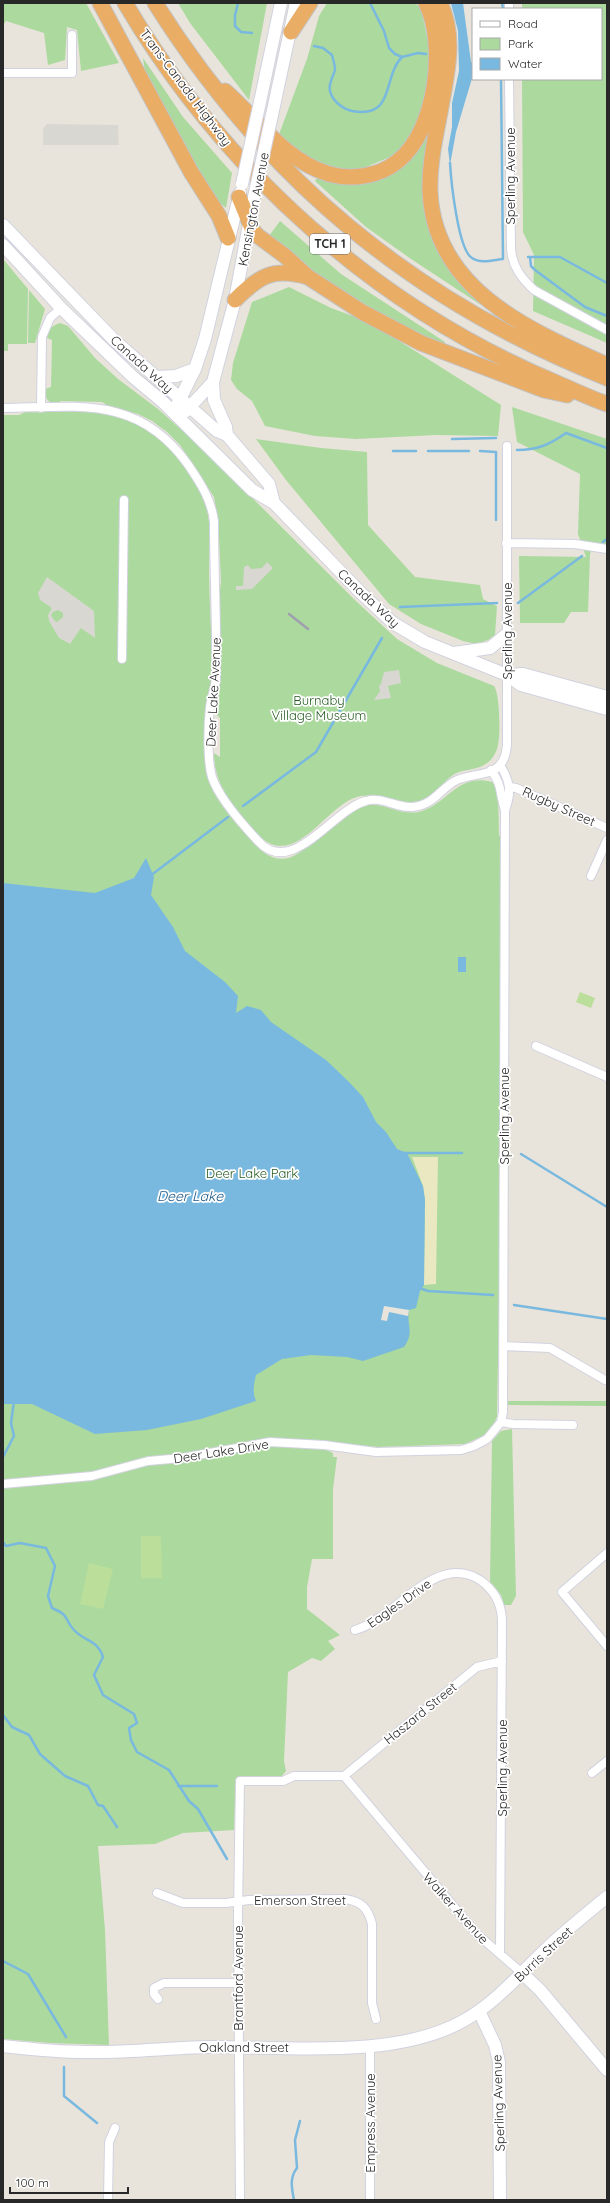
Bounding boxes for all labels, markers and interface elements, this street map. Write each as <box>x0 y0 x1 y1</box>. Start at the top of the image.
legend <box>472 8 602 80</box>
text: Road <box>508 16 538 31</box>
street label: Trans-Canada Highway <box>137 25 235 149</box>
text: Park <box>508 36 533 51</box>
text: Water <box>508 56 543 71</box>
street label: Sperling Avenue <box>502 128 518 224</box>
street label: Kensington Avenue <box>234 151 272 267</box>
road number: TCH 1 <box>310 234 350 254</box>
street label: Canada Way <box>107 332 177 396</box>
street label: Canada Way <box>335 565 403 631</box>
street label: Sperling Avenue <box>499 583 515 679</box>
street label: Deer Lake Avenue <box>202 637 224 747</box>
park label: Burnaby Village Museum <box>272 692 366 723</box>
street label: Rugby Street <box>520 783 598 829</box>
street label: Sperling Avenue <box>496 1068 512 1164</box>
park label: Deer Lake Park <box>206 1165 298 1181</box>
water label: Deer Lake <box>157 1187 224 1205</box>
street label: Deer Lake Drive <box>172 1436 270 1466</box>
street label: Eagles Drive <box>364 1575 434 1631</box>
street label: Haszard Street <box>380 1679 460 1747</box>
street label: Sperling Avenue <box>494 1720 510 1816</box>
street label: Walker Avenue <box>420 1869 492 1947</box>
street label: Emerson Street <box>254 1892 346 1908</box>
street label: Burris Street <box>511 1923 575 1985</box>
street label: Brantford Avenue <box>230 1925 246 2031</box>
street label: Oakland Street <box>199 2039 289 2055</box>
street label: Sperling Avenue <box>488 2054 508 2152</box>
street label: Empress Avenue <box>362 2073 378 2173</box>
scale bar <box>10 2169 128 2195</box>
text: 100 m <box>16 2175 49 2190</box>

